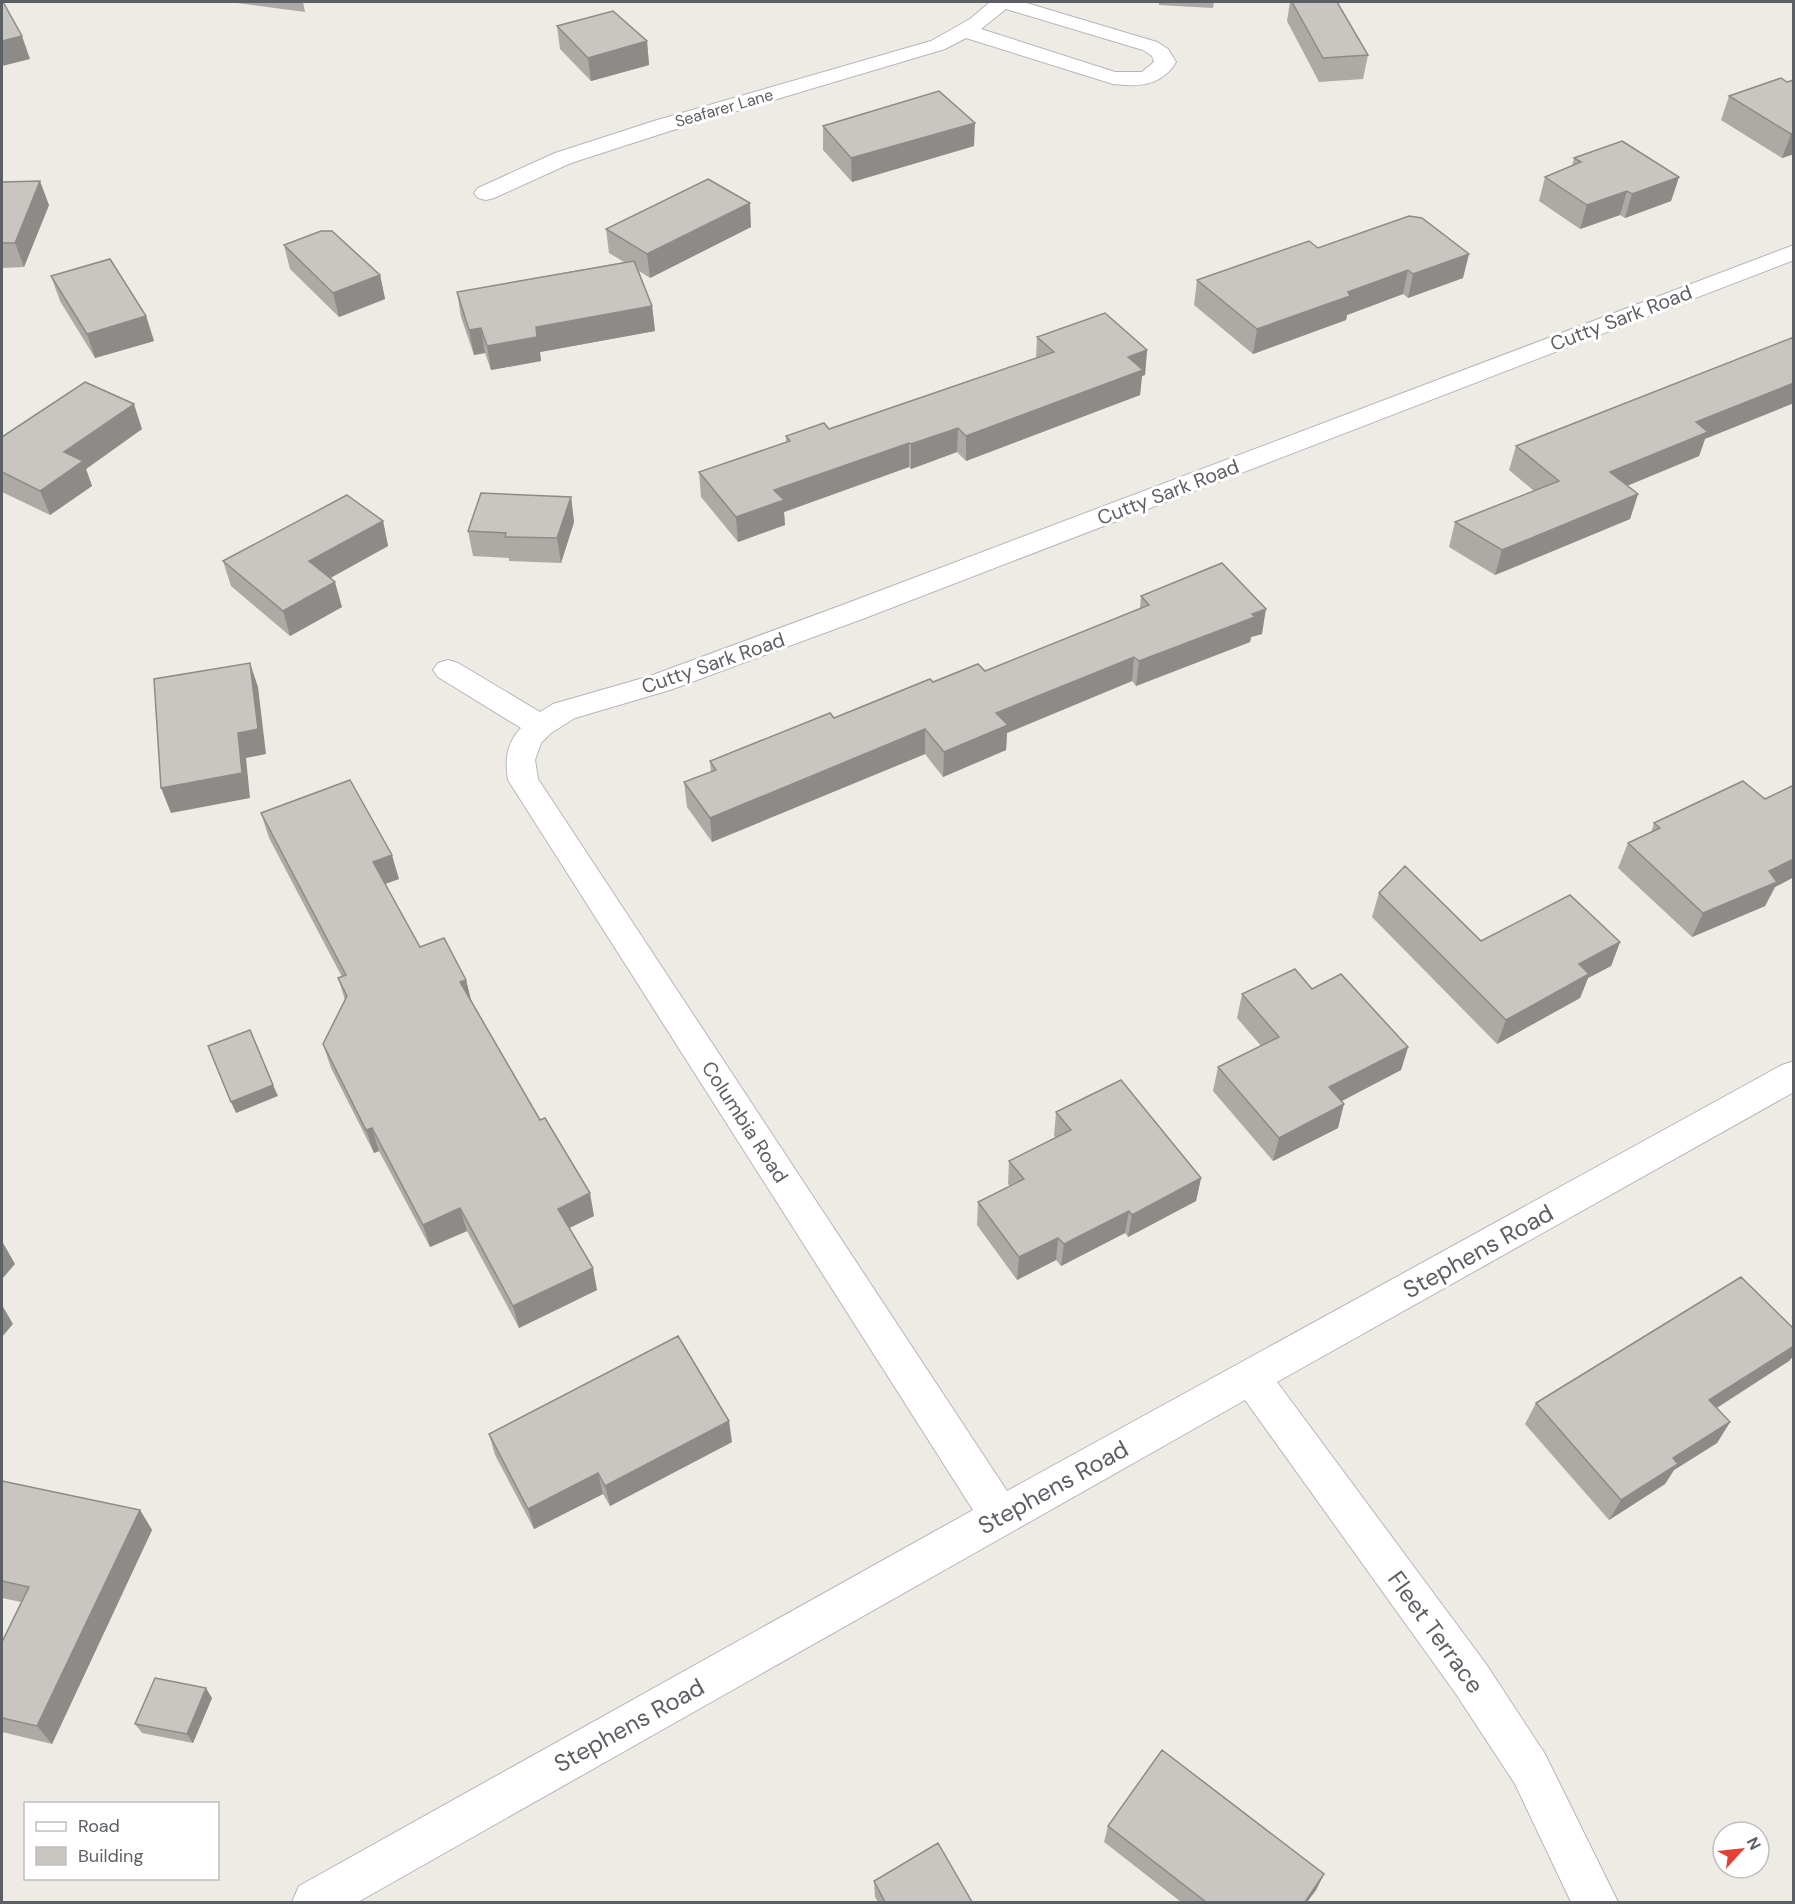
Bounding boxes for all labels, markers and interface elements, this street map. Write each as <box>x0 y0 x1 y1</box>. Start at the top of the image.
street label: Seafarer Lane <box>672 84 776 132</box>
street label: Cutty Sark Road <box>1546 279 1696 357</box>
street label: Cutty Sark Road <box>1093 453 1243 531</box>
street label: Cutty Sark Road <box>638 626 788 700</box>
street label: Columbia Road <box>696 1056 794 1188</box>
street label: Stephens Road <box>1397 1197 1559 1305</box>
street label: Stephens Road <box>972 1433 1134 1541</box>
street label: Fleet Terrace <box>1381 1565 1491 1699</box>
street label: Stephens Road <box>548 1671 710 1779</box>
legend <box>24 1802 219 1880</box>
text: Road <box>78 1814 120 1838</box>
north arrow <box>1711 1820 1771 1880</box>
text: N <box>1742 1833 1766 1853</box>
text: Building <box>78 1844 143 1868</box>

